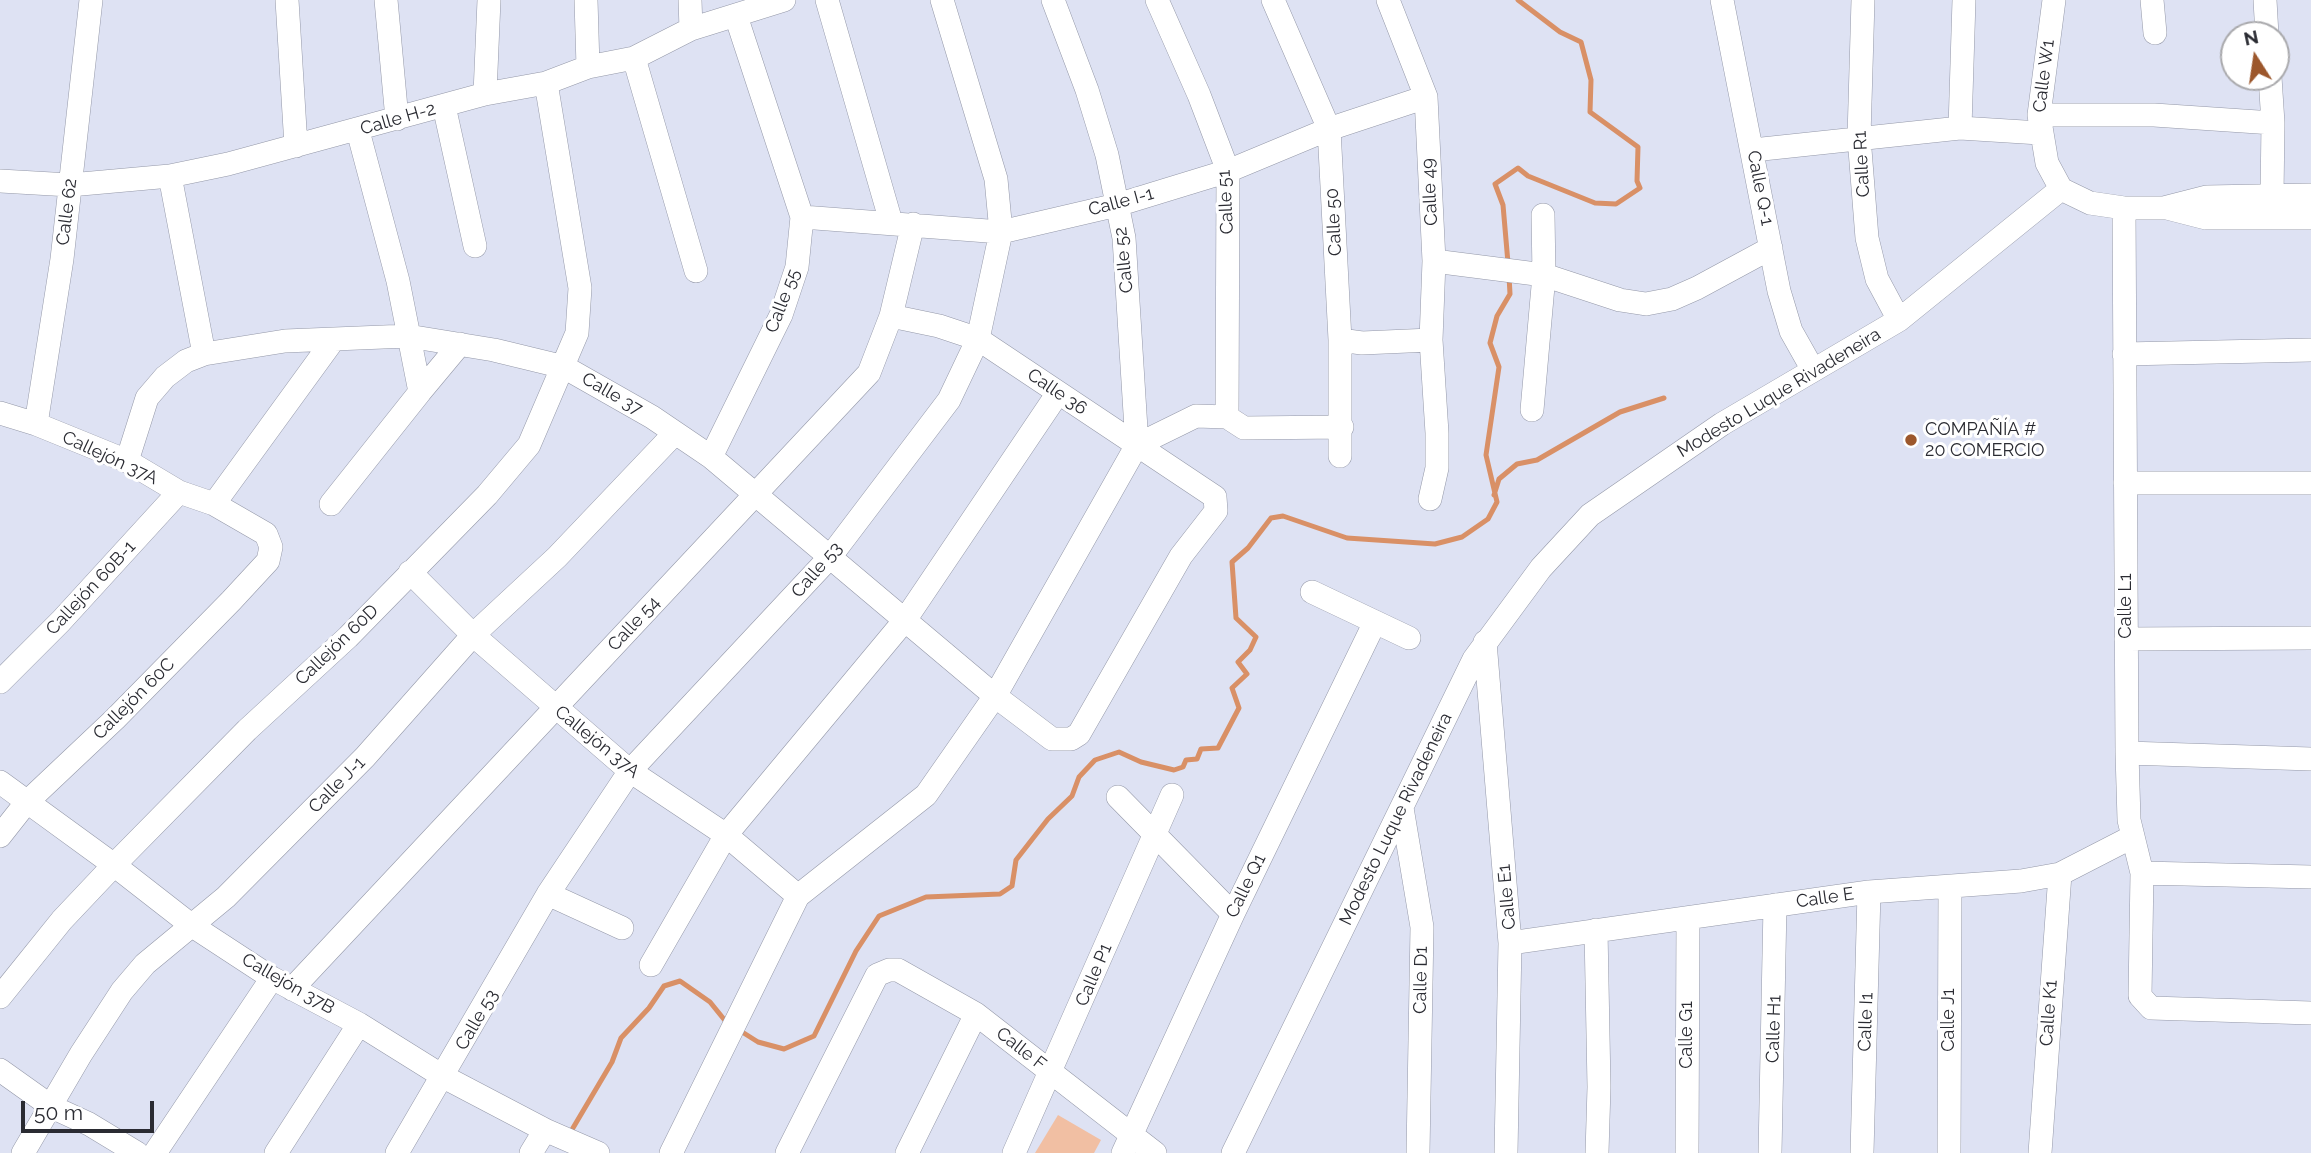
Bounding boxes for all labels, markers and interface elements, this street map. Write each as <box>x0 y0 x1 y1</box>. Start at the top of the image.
north arrow <box>2220 21 2290 91</box>
text: N <box>2242 25 2260 50</box>
street label: Calle W1 <box>2029 38 2059 114</box>
street label: Calle H-2 <box>358 98 438 140</box>
street label: Calle R1 <box>1849 130 1875 198</box>
street label: Calle Q-1 <box>1742 149 1778 227</box>
street label: Calle 49 <box>1417 158 1443 226</box>
street label: Calle 51 <box>1214 169 1238 235</box>
street label: Calle 62 <box>52 177 82 247</box>
street label: Calle I-1 <box>1086 183 1156 221</box>
street label: Calle 50 <box>1321 188 1347 256</box>
street label: Calle 52 <box>1110 226 1138 294</box>
street label: Calle 55 <box>761 266 805 336</box>
street label: Modesto Luque Rivadeneira <box>1673 324 1885 462</box>
street label: Calle 36 <box>1023 364 1091 420</box>
street label: Calle 37 <box>578 368 646 420</box>
place label: COMPAÑÍA # 20 COMERCIO <box>1925 419 2045 462</box>
street label: Callejón 37A <box>59 426 161 490</box>
marker: COMPAÑÍA # 20 COMERCIO <box>1903 432 1919 448</box>
street label: Callejón 60B-1 <box>42 536 140 640</box>
street label: Calle 53 <box>787 538 847 602</box>
street label: Calle L1 <box>2115 573 2137 639</box>
street label: Calle 54 <box>603 592 665 656</box>
street label: Callejón 60D <box>291 600 383 690</box>
street label: Callejón 60C <box>89 654 179 744</box>
street label: Callejón 37A <box>550 701 644 783</box>
street label: Modesto Luque Rivadeneira <box>1335 709 1457 929</box>
street label: Calle J-1 <box>304 752 370 818</box>
street label: Calle Q1 <box>1221 851 1271 921</box>
street label: Calle E1 <box>1493 863 1521 931</box>
street label: Calle E <box>1795 883 1855 913</box>
street label: Calle P1 <box>1071 940 1117 1010</box>
street label: Calle D1 <box>1410 946 1432 1014</box>
street label: Callejón 37B <box>238 949 338 1019</box>
street label: Calle K1 <box>2036 979 2062 1047</box>
street label: Calle 53 <box>451 986 503 1054</box>
street label: Calle J1 <box>1938 988 1960 1052</box>
street label: Calle I1 <box>1854 992 1878 1052</box>
street label: Calle H1 <box>1762 995 1786 1063</box>
street label: Calle G1 <box>1676 1001 1698 1069</box>
street label: Calle F <box>992 1023 1050 1075</box>
scale bar <box>24 1086 158 1130</box>
text: 50 m <box>34 1100 83 1125</box>

